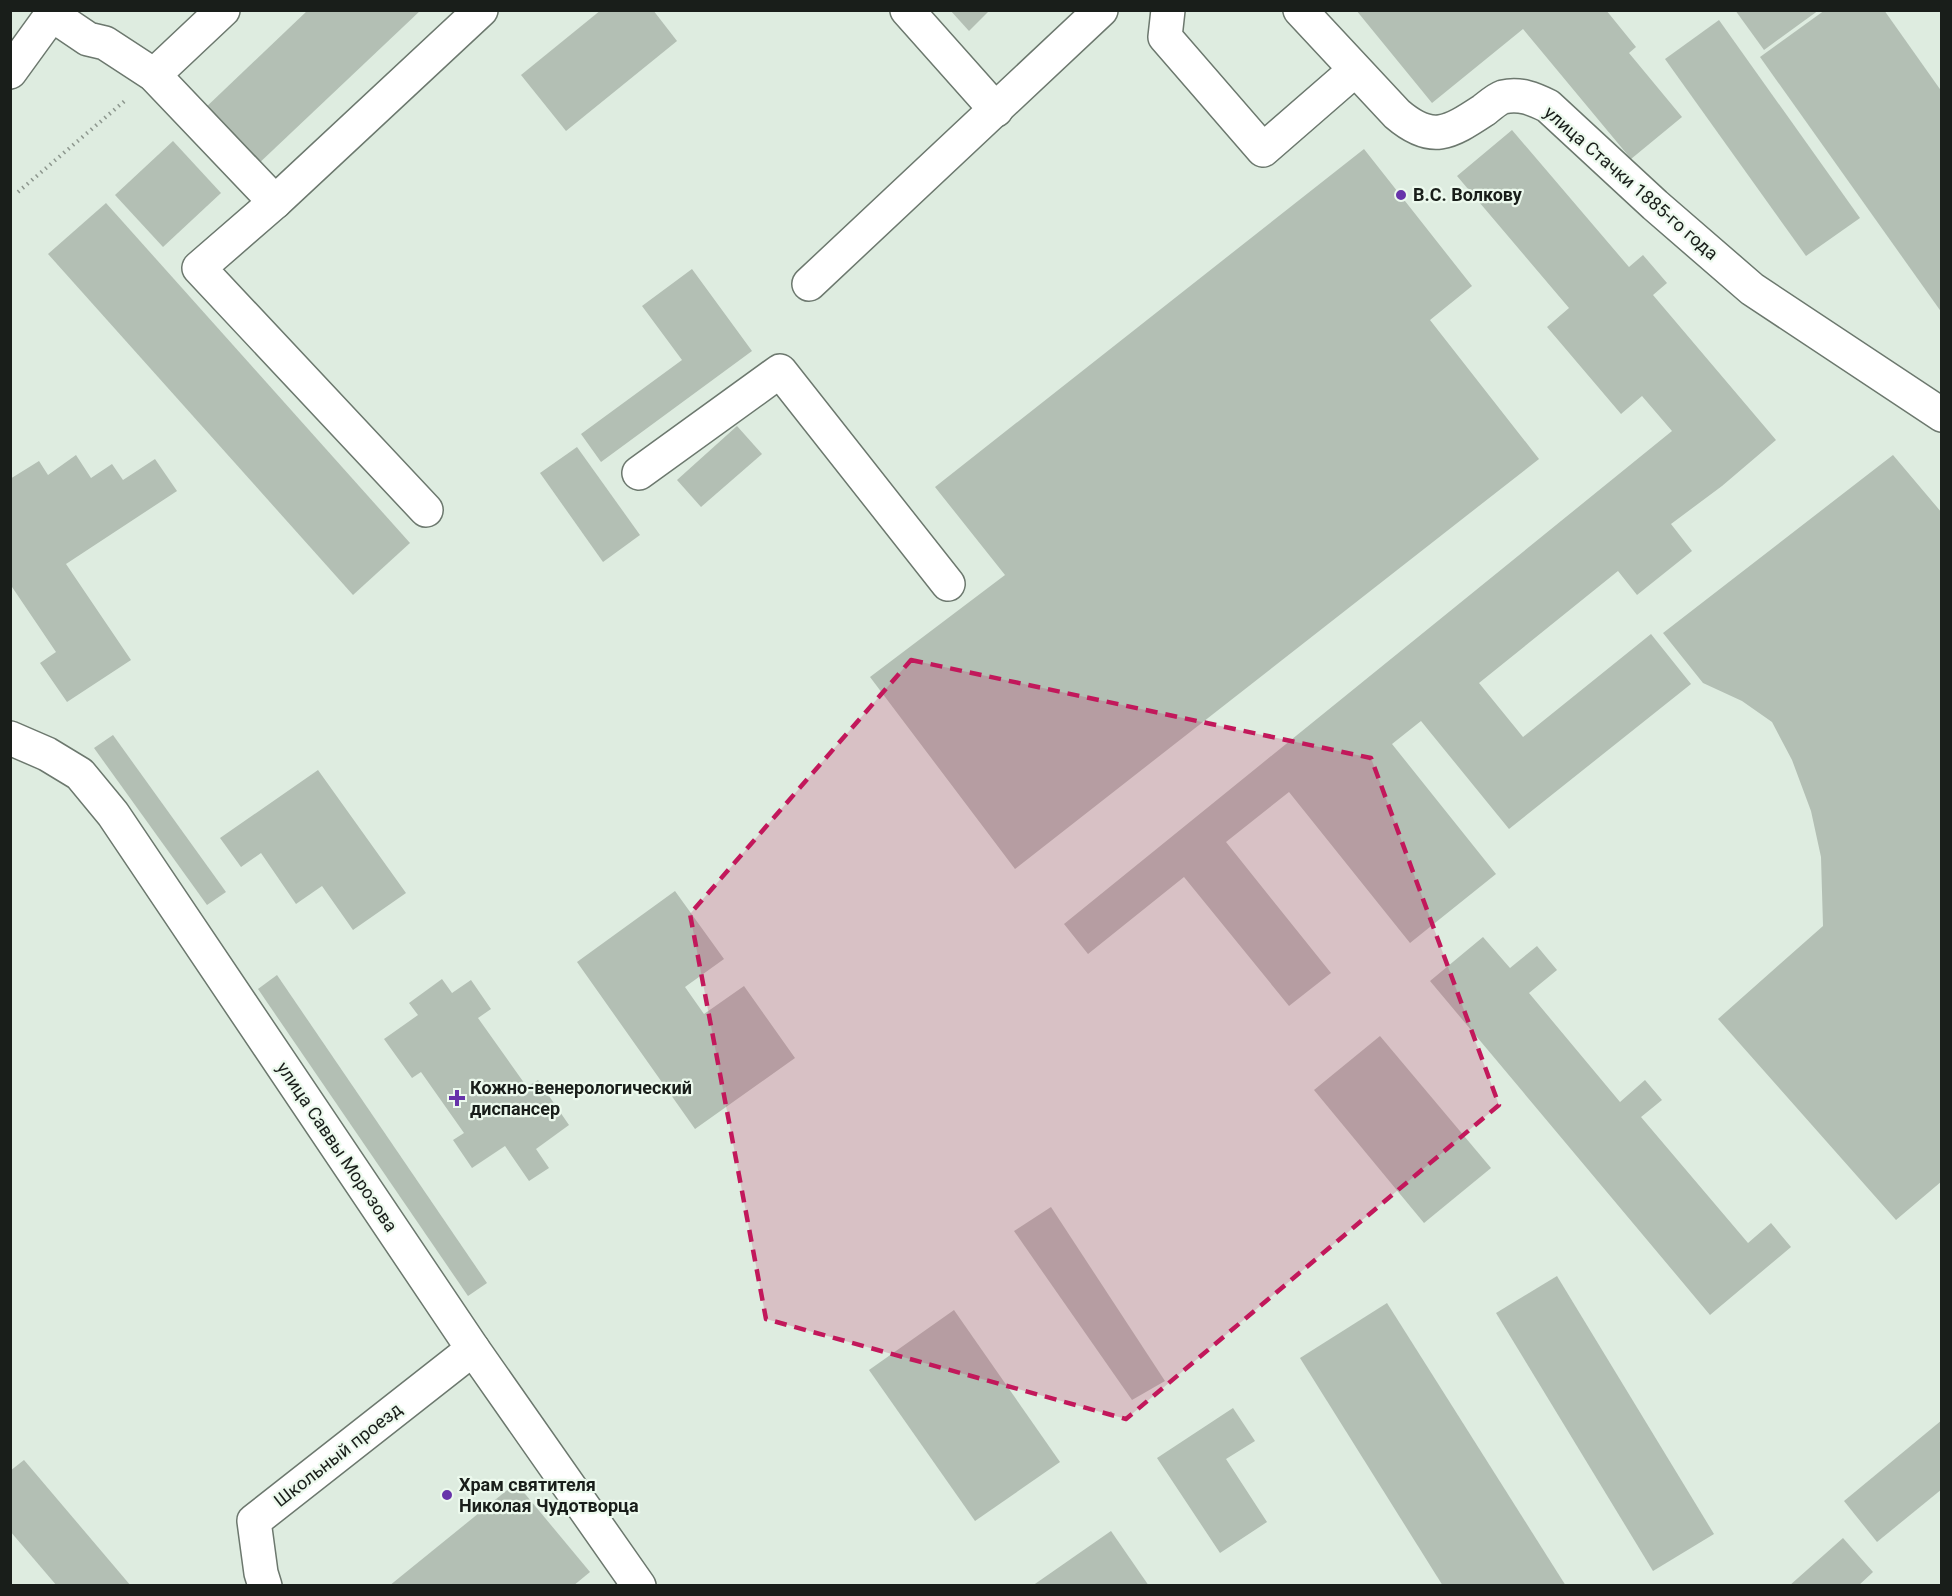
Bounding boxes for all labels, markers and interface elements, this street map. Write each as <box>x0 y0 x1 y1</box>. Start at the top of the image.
street label: улица Стачки 1885-го года <box>1540 101 1723 264</box>
place label: В.С. Волкову <box>1413 184 1523 205</box>
marker: В.С. Волкову <box>1394 188 1408 202</box>
street label: улица Саввы Морозова <box>273 1058 402 1236</box>
place label: Кожно-венерологический диспансер <box>470 1077 692 1119</box>
marker: Кожно-венерологический диспансер <box>448 1089 466 1107</box>
street label: Школьный проезд <box>270 1398 406 1511</box>
place label: Храм святителя Николая Чудотворца <box>459 1474 639 1516</box>
marker: Храм святителя Николая Чудотворца <box>440 1488 454 1502</box>

